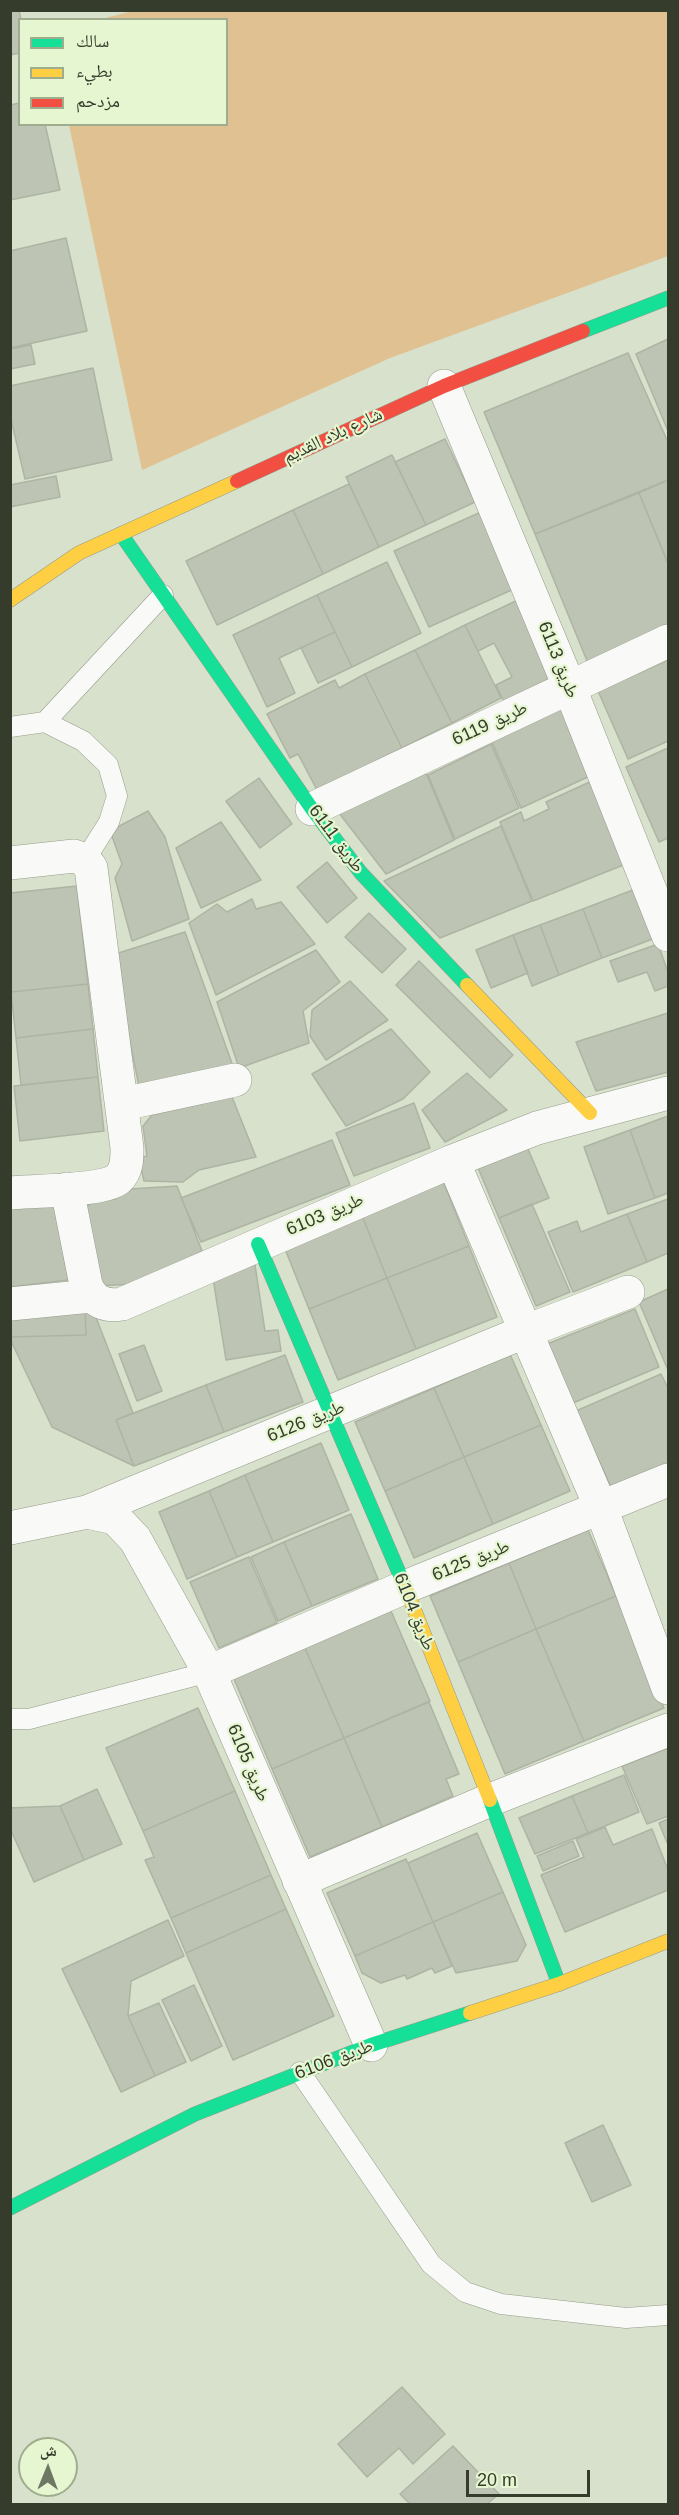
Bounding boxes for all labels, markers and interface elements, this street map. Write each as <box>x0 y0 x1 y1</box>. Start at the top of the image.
legend <box>18 18 228 126</box>
text: سالك <box>76 31 109 51</box>
text: بطيء <box>76 61 113 81</box>
text: مزدحم <box>76 91 120 111</box>
street label: شارع بلاد القديم <box>280 404 386 468</box>
street label: طريق 6113 <box>533 619 583 701</box>
street label: طريق 6119 <box>449 697 531 751</box>
street label: طريق 6111 <box>304 801 368 877</box>
street label: طريق 6103 <box>283 1189 367 1241</box>
street label: طريق 6126 <box>264 1397 348 1447</box>
street label: طريق 6125 <box>429 1536 513 1586</box>
street label: طريق 6104 <box>389 1570 439 1654</box>
street label: طريق 6105 <box>222 1721 274 1805</box>
street label: طريق 6106 <box>292 2035 376 2085</box>
north arrow <box>18 2437 78 2497</box>
text: ش <box>40 2442 57 2459</box>
scale bar <box>469 2458 594 2496</box>
text: 20 m <box>477 2470 517 2490</box>

